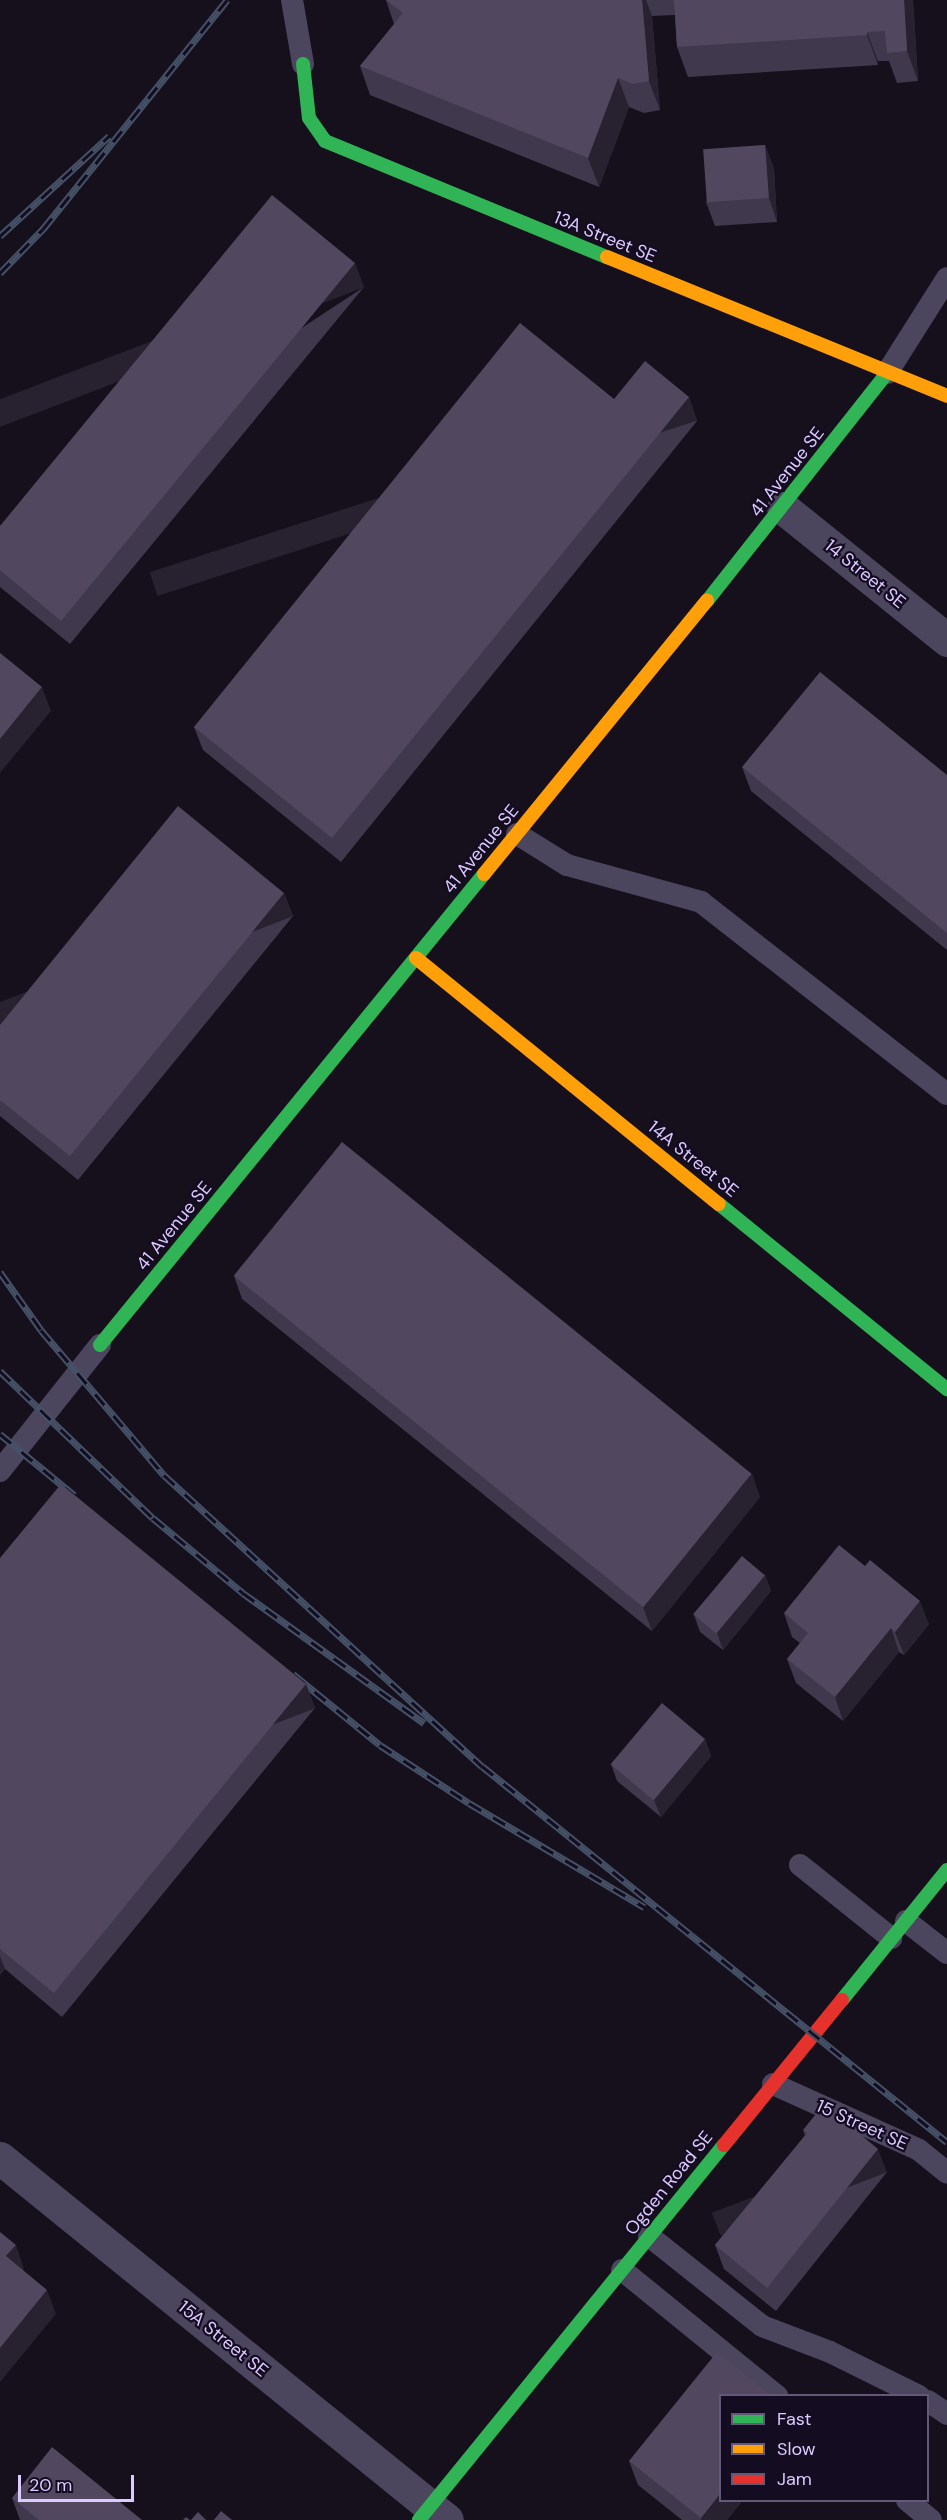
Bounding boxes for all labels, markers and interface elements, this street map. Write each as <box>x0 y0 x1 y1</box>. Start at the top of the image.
street label: 13A Street SE <box>551 207 659 267</box>
street label: 41 Avenue SE <box>745 423 829 521</box>
street label: 14 Street SE <box>820 535 910 613</box>
street label: 41 Avenue SE <box>439 800 523 898</box>
street label: 14A Street SE <box>644 1116 742 1202</box>
street label: 41 Avenue SE <box>132 1177 216 1275</box>
street label: 15 Street SE <box>813 2095 911 2155</box>
street label: Ogden Road SE <box>620 2127 718 2239</box>
street label: 15A Street SE <box>174 2296 272 2382</box>
legend <box>719 2394 929 2502</box>
text: Fast <box>777 2407 812 2431</box>
text: Slow <box>777 2437 816 2461</box>
scale bar <box>21 2463 136 2501</box>
text: Jam <box>777 2467 812 2491</box>
text: 20 m <box>29 2473 72 2497</box>

